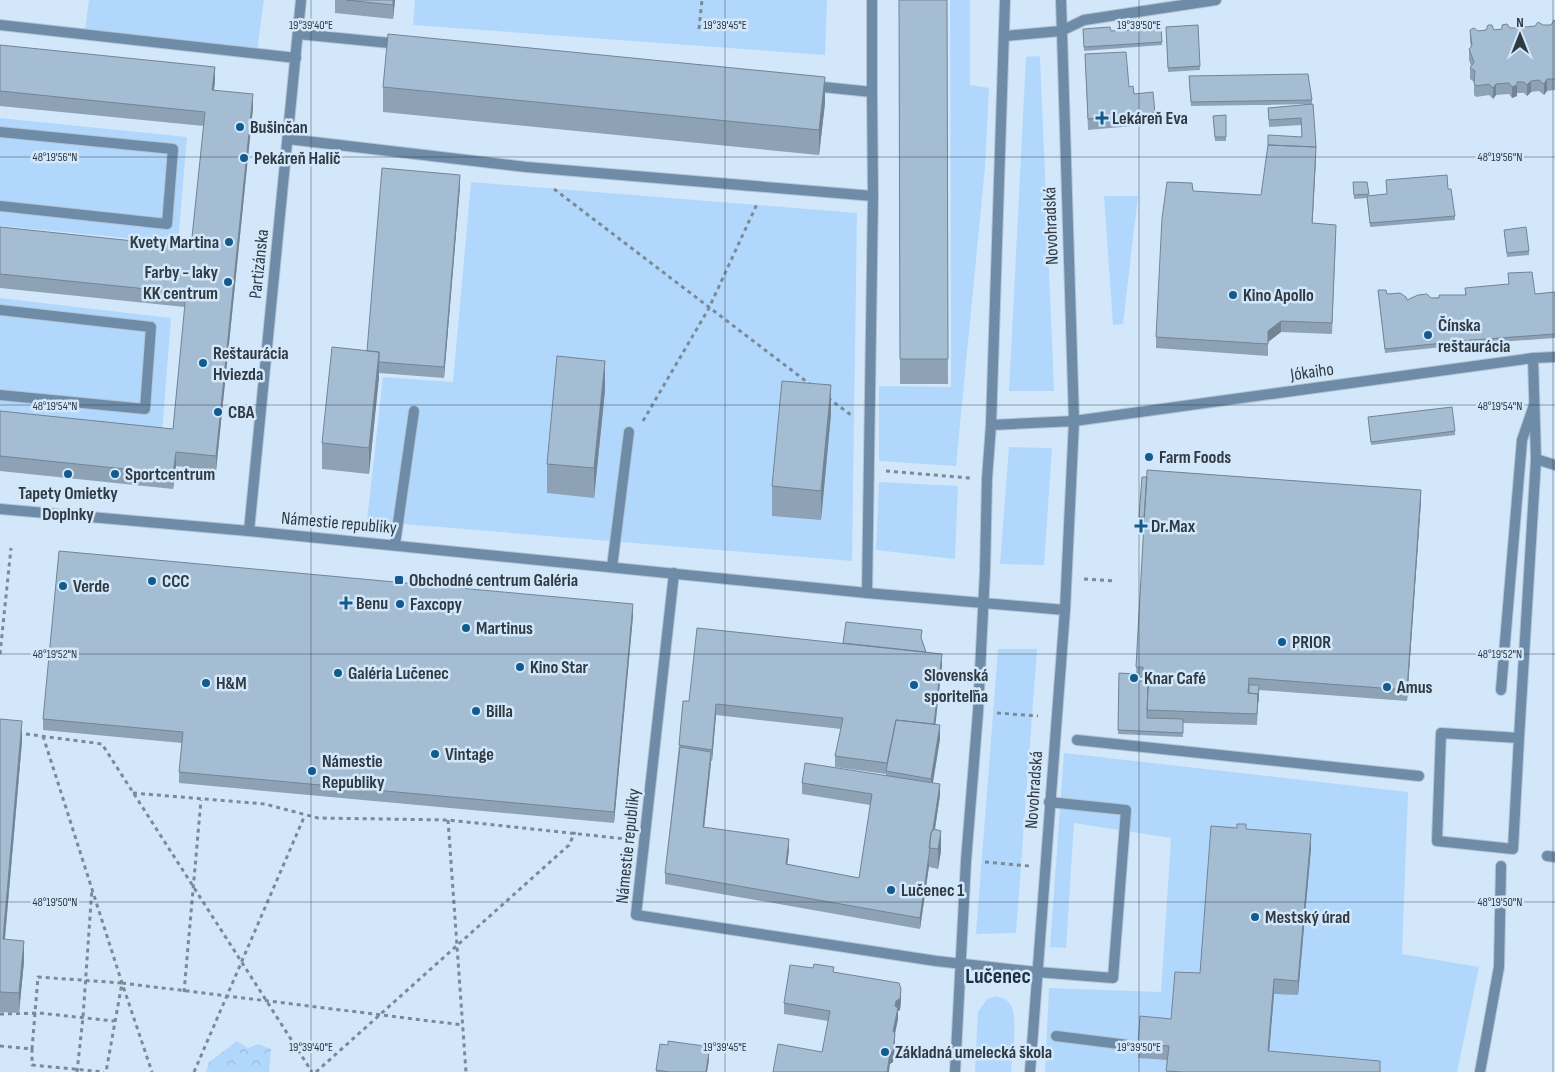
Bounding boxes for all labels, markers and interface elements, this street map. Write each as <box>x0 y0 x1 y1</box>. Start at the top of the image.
north arrow <box>1495 10 1545 60</box>
text: N <box>1516 14 1524 31</box>
text: 19°39'40"E <box>289 18 333 33</box>
text: 19°39'45"E <box>703 18 747 33</box>
text: 19°39'50"E <box>1117 18 1161 33</box>
place label: Lekáreň Eva <box>1112 108 1188 129</box>
marker: Lekáreň Eva <box>1096 112 1108 124</box>
place label: Bušinčan <box>250 117 308 138</box>
marker: Bušinčan <box>234 121 246 133</box>
place label: Pekáreň Halič <box>254 148 341 169</box>
text: 48°19'56"N <box>33 150 77 165</box>
text: 48°19'56"N <box>1478 150 1522 165</box>
marker: Pekáreň Halič <box>238 152 250 164</box>
street label: Novohradská <box>1039 187 1063 265</box>
street label: Partizánska <box>245 228 273 300</box>
place label: Kvety Martina <box>130 232 219 253</box>
marker: Kvety Martina <box>223 236 235 248</box>
place label: Farby - laky KK centrum <box>143 262 219 304</box>
marker: Farby - laky KK centrum <box>222 276 234 288</box>
place label: Kino Apollo <box>1243 285 1314 306</box>
marker: Kino Apollo <box>1227 289 1239 301</box>
place label: Čínska reštaurácia <box>1438 315 1510 357</box>
marker: Čínska reštaurácia <box>1422 329 1434 341</box>
place label: Reštaurácia Hviezda <box>213 343 289 385</box>
marker: Reštaurácia Hviezda <box>197 357 209 369</box>
street label: Jókaiho <box>1288 359 1335 386</box>
text: 48°19'54"N <box>33 399 77 414</box>
text: 48°19'54"N <box>1478 399 1522 414</box>
place label: CBA <box>228 402 255 423</box>
marker: CBA <box>212 406 224 418</box>
place label: Farm Foods <box>1159 447 1231 468</box>
marker: Farm Foods <box>1143 451 1155 463</box>
place label: Sportcentrum <box>125 464 215 485</box>
marker: Tapety Omietky Doplnky <box>62 468 74 480</box>
marker: Sportcentrum <box>109 468 121 480</box>
place label: Tapety Omietky Doplnky <box>18 483 118 525</box>
street label: Námestie republiky <box>280 507 398 539</box>
place label: Dr.Max <box>1151 516 1196 537</box>
marker: Dr.Max <box>1135 520 1147 532</box>
place label: Obchodné centrum Galéria <box>409 570 578 591</box>
place label: CCC <box>162 571 190 592</box>
marker: Obchodné centrum Galéria <box>393 574 405 586</box>
marker: CCC <box>146 575 158 587</box>
place label: Verde <box>73 576 110 597</box>
marker: Verde <box>57 580 69 592</box>
place label: Benu <box>356 593 388 614</box>
place label: Faxcopy <box>410 594 463 615</box>
marker: Benu <box>340 597 352 609</box>
marker: Faxcopy <box>394 598 406 610</box>
place label: Martinus <box>476 618 533 639</box>
marker: Martinus <box>460 622 472 634</box>
place label: PRIOR <box>1292 632 1331 653</box>
marker: PRIOR <box>1276 636 1288 648</box>
text: 48°19'52"N <box>33 647 77 662</box>
text: 48°19'52"N <box>1478 647 1522 662</box>
place label: Kino Star <box>530 657 589 678</box>
marker: Kino Star <box>514 661 526 673</box>
place label: Galéria Lučenec <box>348 663 449 684</box>
place label: Slovenská sporiteľňa <box>924 665 988 707</box>
marker: Galéria Lučenec <box>332 667 344 679</box>
place label: Knar Café <box>1144 668 1206 689</box>
marker: Knar Café <box>1128 672 1140 684</box>
place label: H&M <box>216 673 247 694</box>
marker: H&M <box>200 677 212 689</box>
place label: Amus <box>1396 677 1433 698</box>
marker: Slovenská sporiteľňa <box>908 679 920 691</box>
marker: Amus <box>1381 681 1393 693</box>
place label: Billa <box>486 701 513 722</box>
marker: Billa <box>470 705 482 717</box>
place label: Vintage <box>445 744 494 765</box>
marker: Vintage <box>429 748 441 760</box>
street label: Novohradská <box>1021 750 1047 830</box>
place label: Námestie Republiky <box>322 751 385 793</box>
marker: Námestie Republiky <box>306 765 318 777</box>
street label: Námestie republiky <box>612 787 644 905</box>
place label: Lučenec 1 <box>901 880 964 901</box>
marker: Lučenec 1 <box>885 884 897 896</box>
text: 48°19'50"N <box>33 895 77 910</box>
text: 48°19'50"N <box>1478 895 1522 910</box>
place label: Mestský úrad <box>1265 907 1350 928</box>
marker: Mestský úrad <box>1249 911 1261 923</box>
district label: Lučenec <box>965 963 1031 990</box>
text: 19°39'40"E <box>289 1040 333 1055</box>
text: 19°39'45"E <box>703 1040 747 1055</box>
text: 19°39'50"E <box>1117 1040 1161 1055</box>
place label: Základná umelecká škola <box>895 1042 1052 1063</box>
marker: Základná umelecká škola <box>879 1046 891 1058</box>

